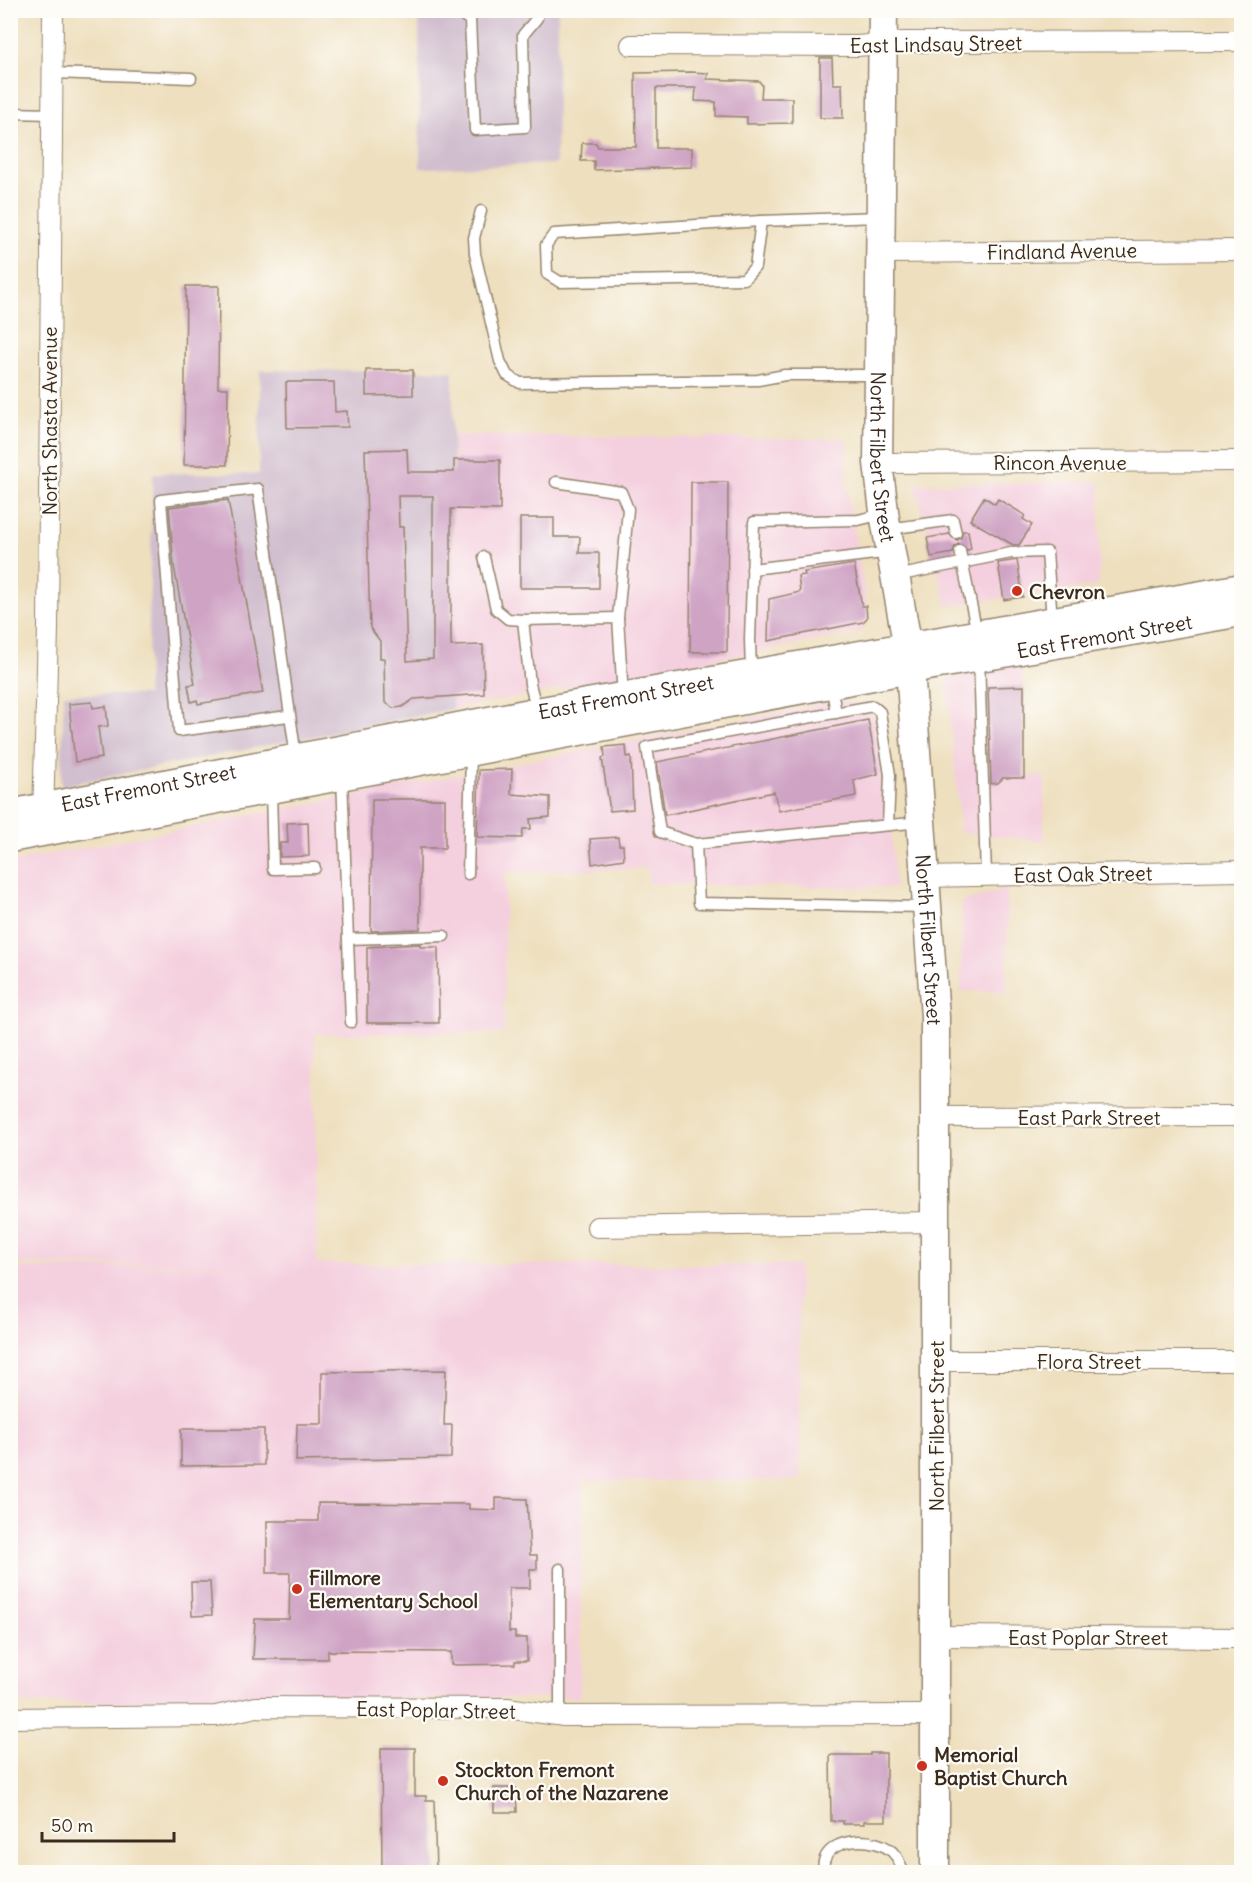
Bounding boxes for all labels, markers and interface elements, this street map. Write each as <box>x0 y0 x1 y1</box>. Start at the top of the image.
street label: East Lindsay Street <box>850 30 1023 58</box>
street label: Findland Avenue <box>987 237 1137 265</box>
street label: North Shasta Avenue <box>37 326 62 516</box>
street label: North Filbert Street <box>865 371 901 544</box>
street label: Rincon Avenue <box>993 450 1127 475</box>
place label: Chevron <box>1029 579 1105 604</box>
marker: Chevron <box>1010 584 1024 598</box>
street label: East Fremont Street <box>1015 608 1194 663</box>
street label: East Fremont Street <box>536 669 716 724</box>
street label: East Fremont Street <box>59 758 238 816</box>
street label: North Filbert Street <box>911 853 948 1025</box>
street label: East Oak Street <box>1013 860 1153 888</box>
street label: East Park Street <box>1018 1105 1161 1130</box>
street label: North Filbert Street <box>924 1340 949 1512</box>
street label: Flora Street <box>1037 1349 1142 1374</box>
place label: Fillmore Elementary School <box>309 1565 478 1613</box>
marker: Fillmore Elementary School <box>290 1582 304 1596</box>
street label: East Poplar Street <box>1008 1625 1168 1650</box>
street label: East Poplar Street <box>356 1696 516 1724</box>
place label: Memorial Baptist Church <box>934 1742 1068 1790</box>
place label: Stockton Fremont Church of the Nazarene <box>455 1757 669 1805</box>
marker: Memorial Baptist Church <box>915 1759 929 1773</box>
marker: Stockton Fremont Church of the Nazarene <box>436 1774 450 1788</box>
scale bar <box>42 1805 174 1843</box>
text: 50 m <box>51 1814 93 1837</box>

